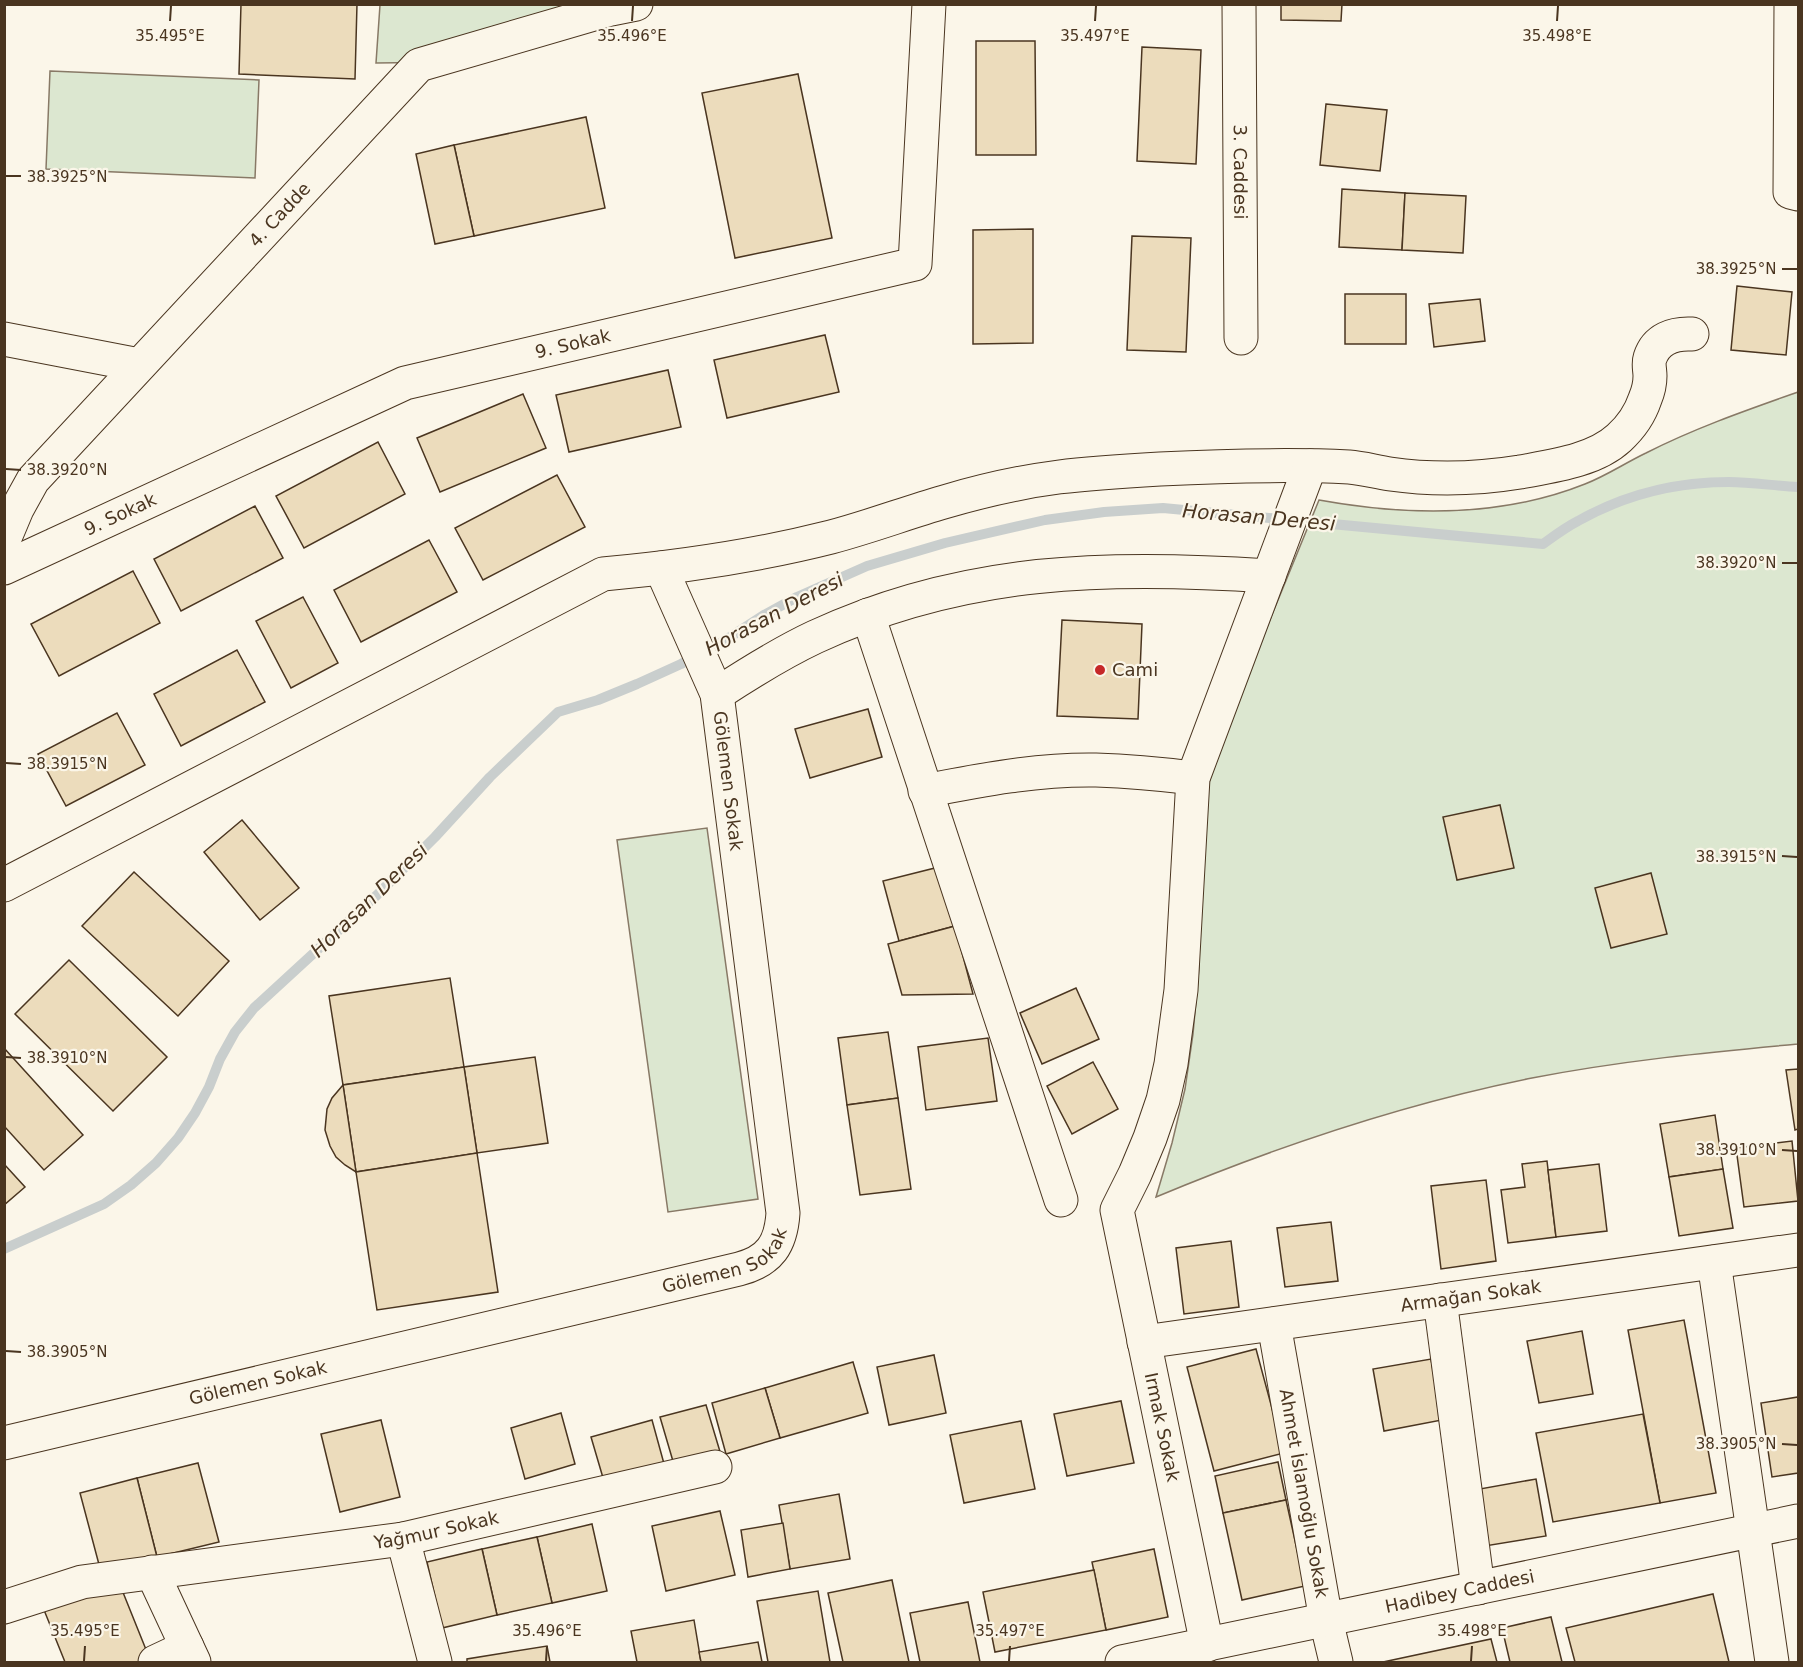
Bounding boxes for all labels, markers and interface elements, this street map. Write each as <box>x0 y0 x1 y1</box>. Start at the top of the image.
text: 35.495°E <box>135 27 205 45</box>
text: 35.496°E <box>597 27 667 45</box>
text: 35.497°E <box>1060 27 1130 45</box>
text: 35.498°E <box>1522 27 1592 45</box>
street label: 3. Caddesi <box>1230 124 1251 220</box>
text: 38.3925°N <box>27 168 107 186</box>
street label: 4. Cadde <box>244 178 314 251</box>
text: 38.3925°N <box>1696 260 1776 278</box>
street label: 9. Sokak <box>533 324 613 362</box>
text: 38.3920°N <box>27 461 107 479</box>
street label: 9. Sokak <box>81 488 160 540</box>
water label: Horasan Deresi <box>1181 498 1337 536</box>
text: 38.3920°N <box>1696 554 1776 572</box>
water label: Horasan Deresi <box>701 567 848 661</box>
place label: Cami <box>1112 659 1158 680</box>
marker: Cami <box>1093 663 1107 677</box>
street label: Gölemen Sokak <box>709 710 748 853</box>
text: 38.3915°N <box>27 755 107 773</box>
water label: Horasan Deresi <box>305 838 433 962</box>
text: 38.3915°N <box>1696 848 1776 866</box>
text: 38.3910°N <box>27 1049 107 1067</box>
text: 38.3910°N <box>1696 1141 1776 1159</box>
street label: Gölemen Sokak <box>660 1225 791 1297</box>
street label: Armağan Sokak <box>1399 1275 1543 1316</box>
text: 38.3905°N <box>27 1343 107 1361</box>
street label: Gölemen Sokak <box>187 1356 329 1409</box>
street label: Irmak Sokak <box>1141 1370 1184 1484</box>
street label: Ahmet İslamoğlu Sokak <box>1276 1387 1333 1600</box>
text: 38.3905°N <box>1696 1435 1776 1453</box>
street label: Yağmur Sokak <box>371 1506 501 1553</box>
street label: Hadibey Caddesi <box>1383 1565 1536 1617</box>
text: 35.495°E <box>50 1622 120 1640</box>
text: 35.496°E <box>512 1622 582 1640</box>
text: 35.497°E <box>975 1622 1045 1640</box>
text: 35.498°E <box>1437 1622 1507 1640</box>

